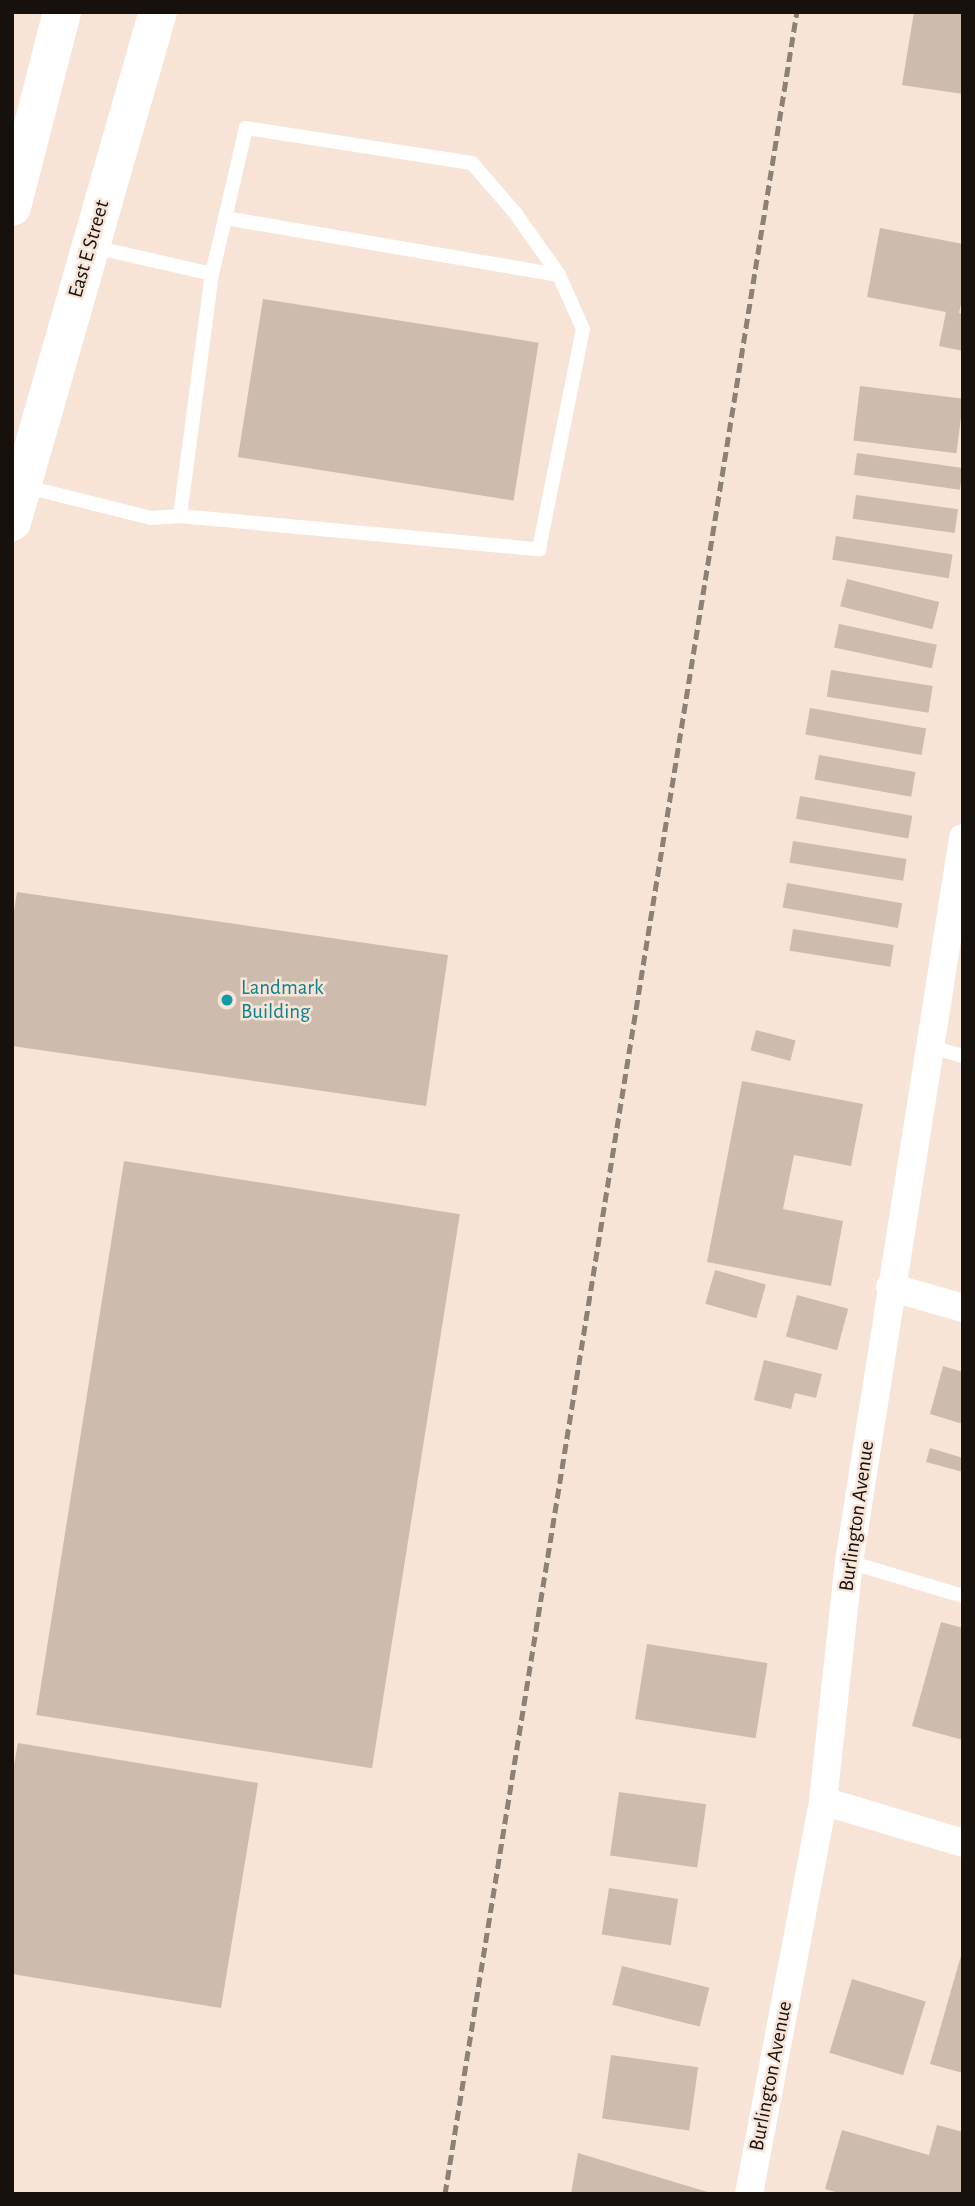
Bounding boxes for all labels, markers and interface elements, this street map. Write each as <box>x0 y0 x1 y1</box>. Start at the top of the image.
street label: East E Street <box>63 197 115 301</box>
place label: Landmark Building <box>241 975 324 1025</box>
marker: Landmark Building <box>219 992 235 1008</box>
street label: Burlington Avenue <box>834 1439 880 1593</box>
street label: Burlington Avenue <box>744 1999 798 2153</box>

